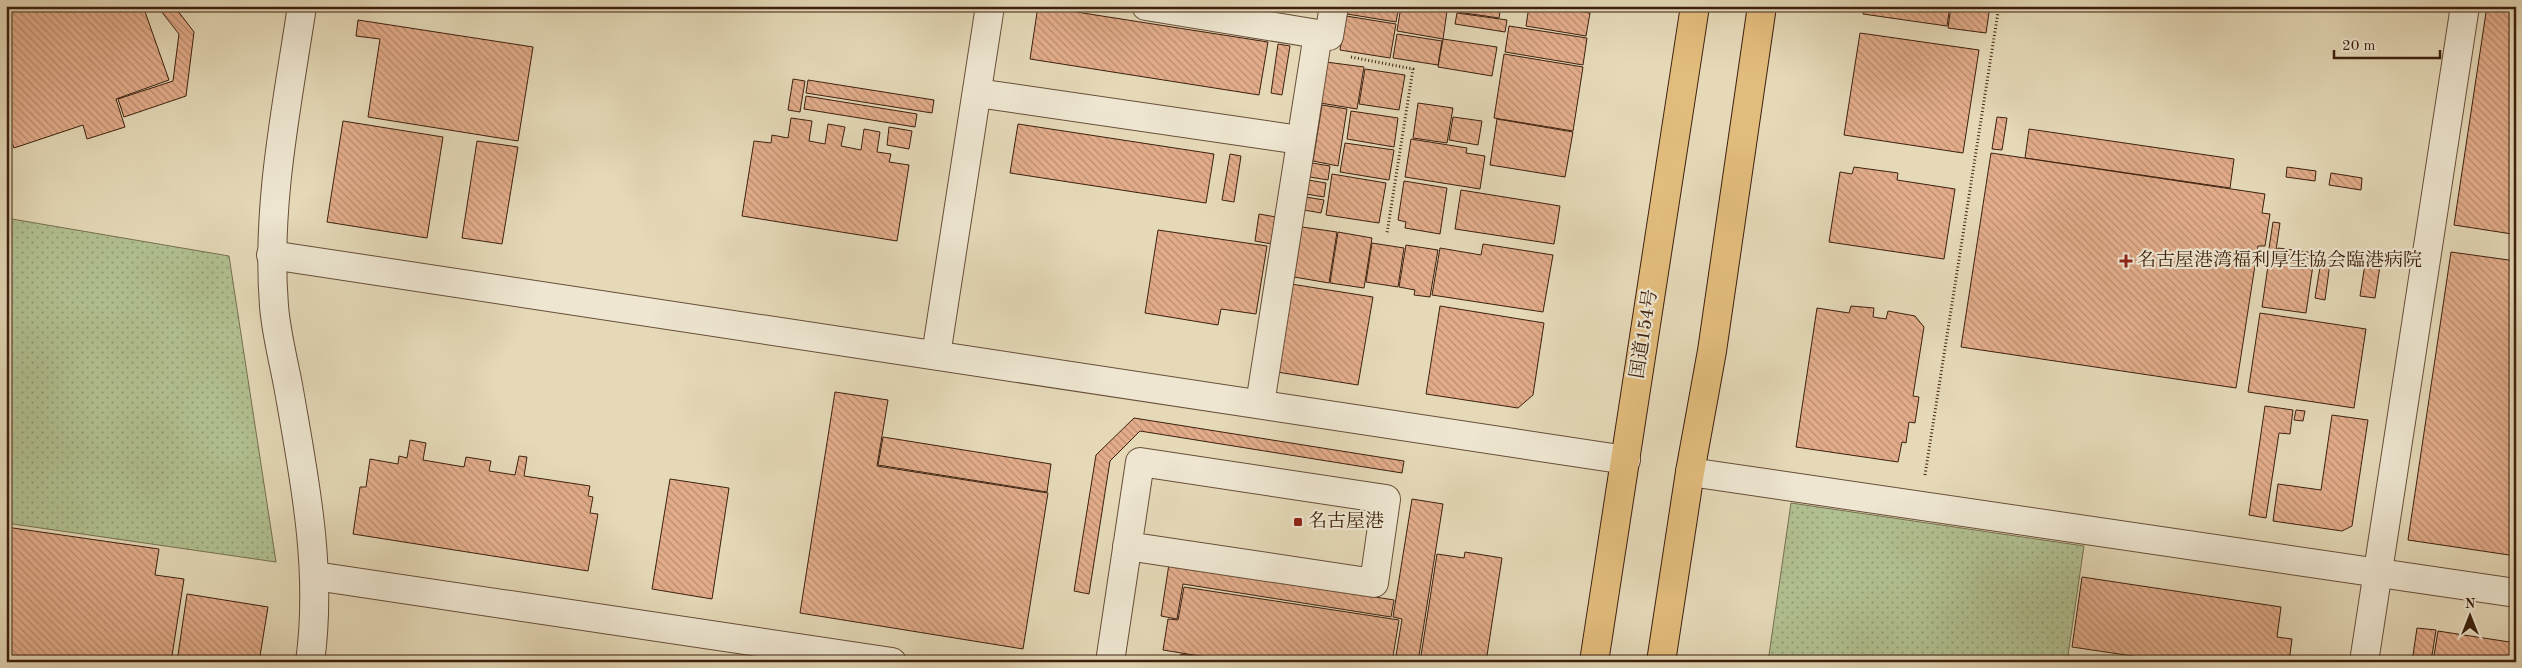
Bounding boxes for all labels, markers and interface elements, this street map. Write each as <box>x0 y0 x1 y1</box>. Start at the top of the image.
scale bar <box>2334 28 2441 60</box>
text: 20 m <box>2342 39 2376 54</box>
place label: 名古屋港湾福利厚生協会臨港病院 <box>2137 249 2422 271</box>
marker: 名古屋港湾福利厚生協会臨港病院 <box>2119 254 2133 268</box>
street label: 国道154号 <box>1627 288 1661 380</box>
place label: 名古屋港 <box>1308 511 1384 532</box>
marker: 名古屋港 <box>1292 516 1304 528</box>
north arrow <box>2444 590 2494 640</box>
text: N <box>2465 597 2476 611</box>

